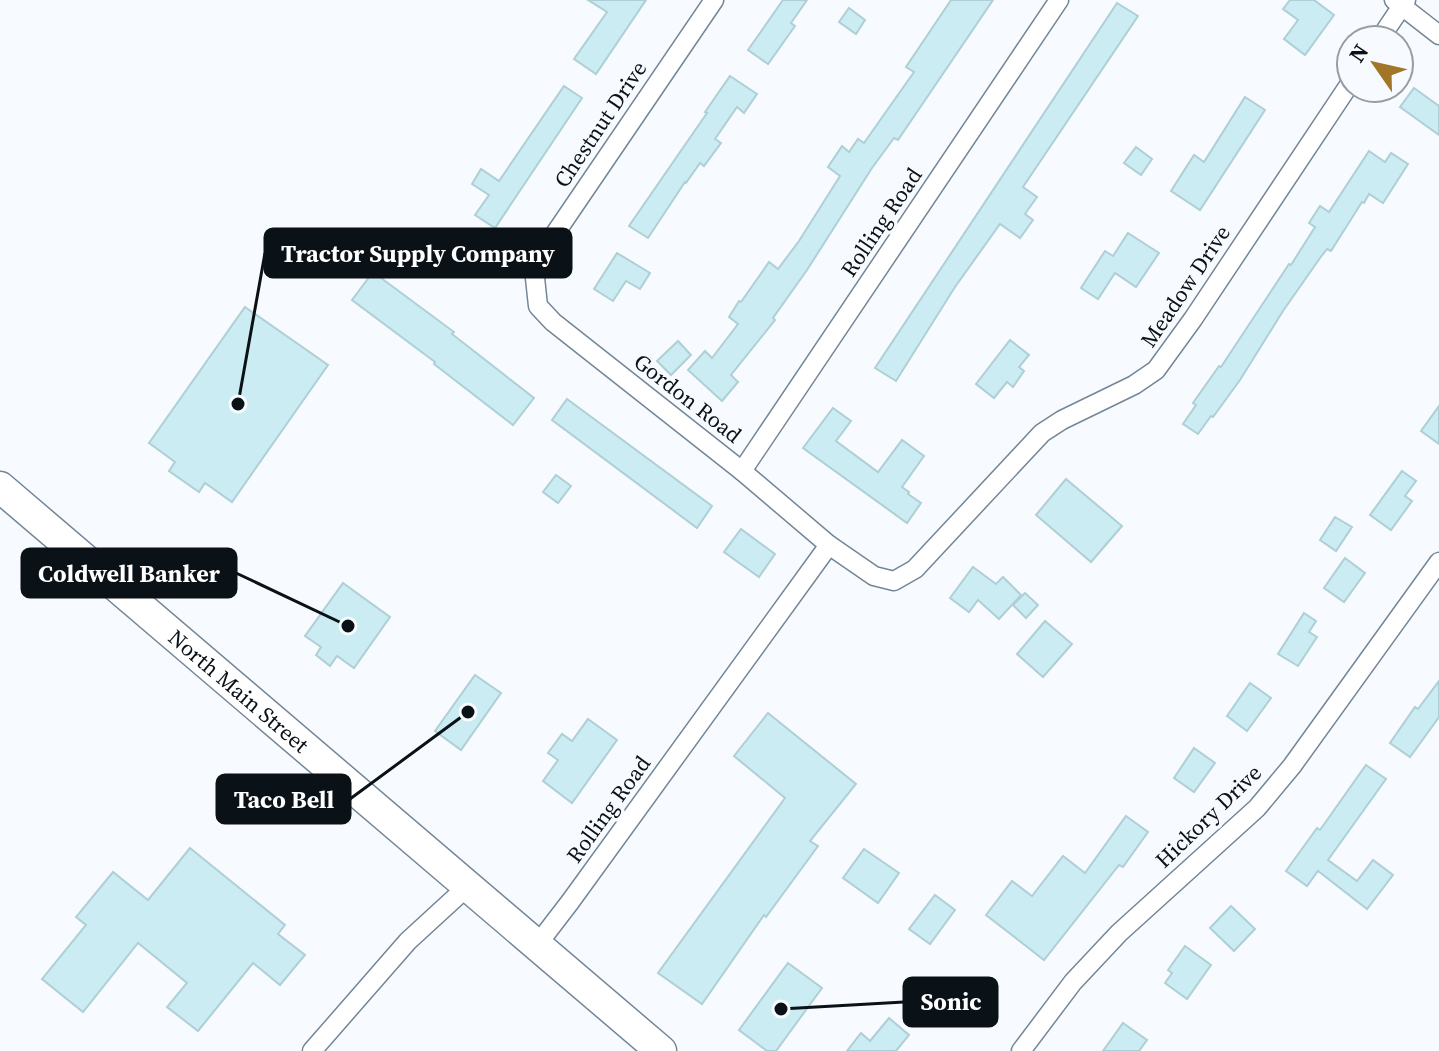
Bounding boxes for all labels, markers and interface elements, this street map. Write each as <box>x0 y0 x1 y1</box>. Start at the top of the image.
north arrow <box>1335 24 1415 104</box>
text: N <box>1342 38 1375 68</box>
street label: Chestnut Drive <box>547 55 653 193</box>
street label: Rolling Road <box>834 161 929 282</box>
street label: Meadow Drive <box>1133 219 1237 353</box>
callout: Tractor Supply Company <box>265 229 571 277</box>
text: Tractor Supply Company <box>281 237 555 270</box>
street label: Gordon Road <box>628 346 748 450</box>
callout: Coldwell Banker <box>22 549 236 597</box>
text: Coldwell Banker <box>38 557 221 590</box>
street label: North Main Street <box>162 622 316 760</box>
street label: Rolling Road <box>559 749 657 869</box>
street label: Hickory Drive <box>1148 758 1268 874</box>
callout: Taco Bell <box>217 775 350 823</box>
text: Taco Bell <box>234 783 335 816</box>
callout: Sonic <box>904 978 997 1026</box>
text: Sonic <box>920 985 982 1018</box>

